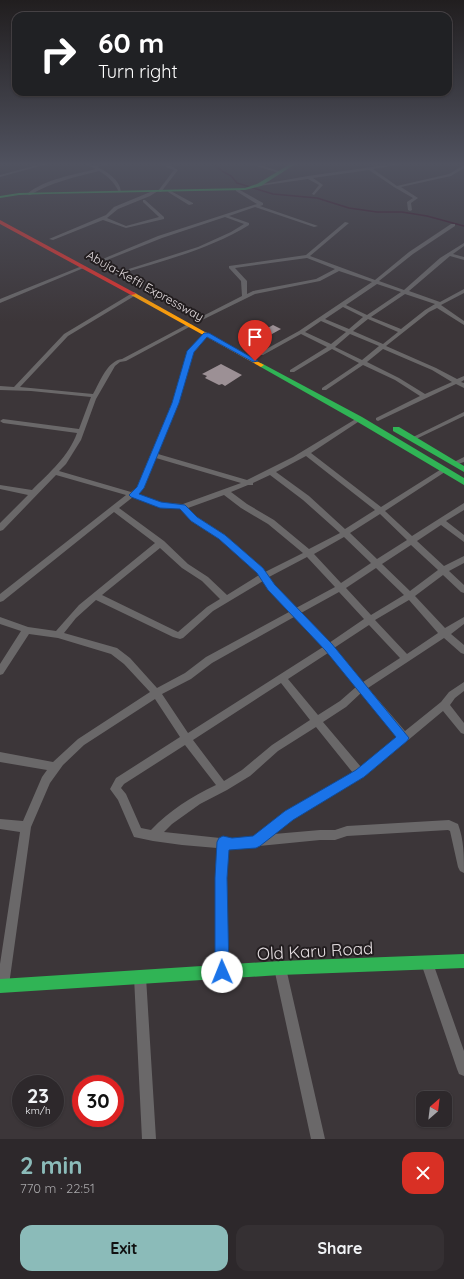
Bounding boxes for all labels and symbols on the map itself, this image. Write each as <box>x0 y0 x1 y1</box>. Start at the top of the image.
street label: Abuja-Keffi Expressway <box>84 247 206 324</box>
pin <box>238 320 272 361</box>
street label: Old Karu Road <box>256 937 374 964</box>
position arrow <box>201 951 243 993</box>
speed limit sign: 30 <box>72 1075 124 1127</box>
north arrow <box>416 1091 452 1127</box>

